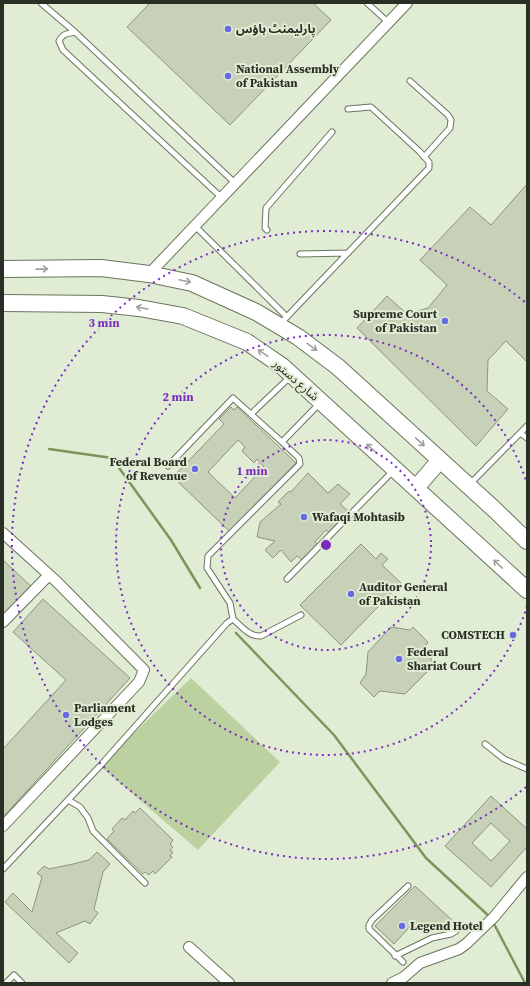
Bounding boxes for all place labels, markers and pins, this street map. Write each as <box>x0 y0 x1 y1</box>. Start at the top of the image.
place label: پارلیمنٹ ہاؤس <box>236 21 316 38</box>
marker: پارلیمنٹ ہاؤس <box>223 24 233 34</box>
place label: National Assembly of Pakistan <box>236 61 340 91</box>
marker: National Assembly of Pakistan <box>223 71 233 81</box>
place label: Supreme Court of Pakistan <box>353 306 438 336</box>
marker: Supreme Court of Pakistan <box>440 316 450 326</box>
place label: Federal Board of Revenue <box>110 454 187 484</box>
marker: Federal Board of Revenue <box>190 464 200 474</box>
place label: Wafaqi Mohtasib <box>312 509 405 525</box>
marker: Wafaqi Mohtasib <box>299 512 309 522</box>
centre of rings <box>319 538 333 552</box>
place label: Auditor General of Pakistan <box>359 579 448 609</box>
marker: Auditor General of Pakistan <box>346 589 356 599</box>
place label: COMSTECH <box>441 627 505 643</box>
marker: COMSTECH <box>508 630 518 640</box>
place label: Federal Shariat Court <box>407 644 482 674</box>
marker: Federal Shariat Court <box>394 654 404 664</box>
place label: Parliament Lodges <box>74 700 136 730</box>
marker: Parliament Lodges <box>61 710 71 720</box>
place label: Legend Hotel <box>410 918 483 934</box>
marker: Legend Hotel <box>397 921 407 931</box>

